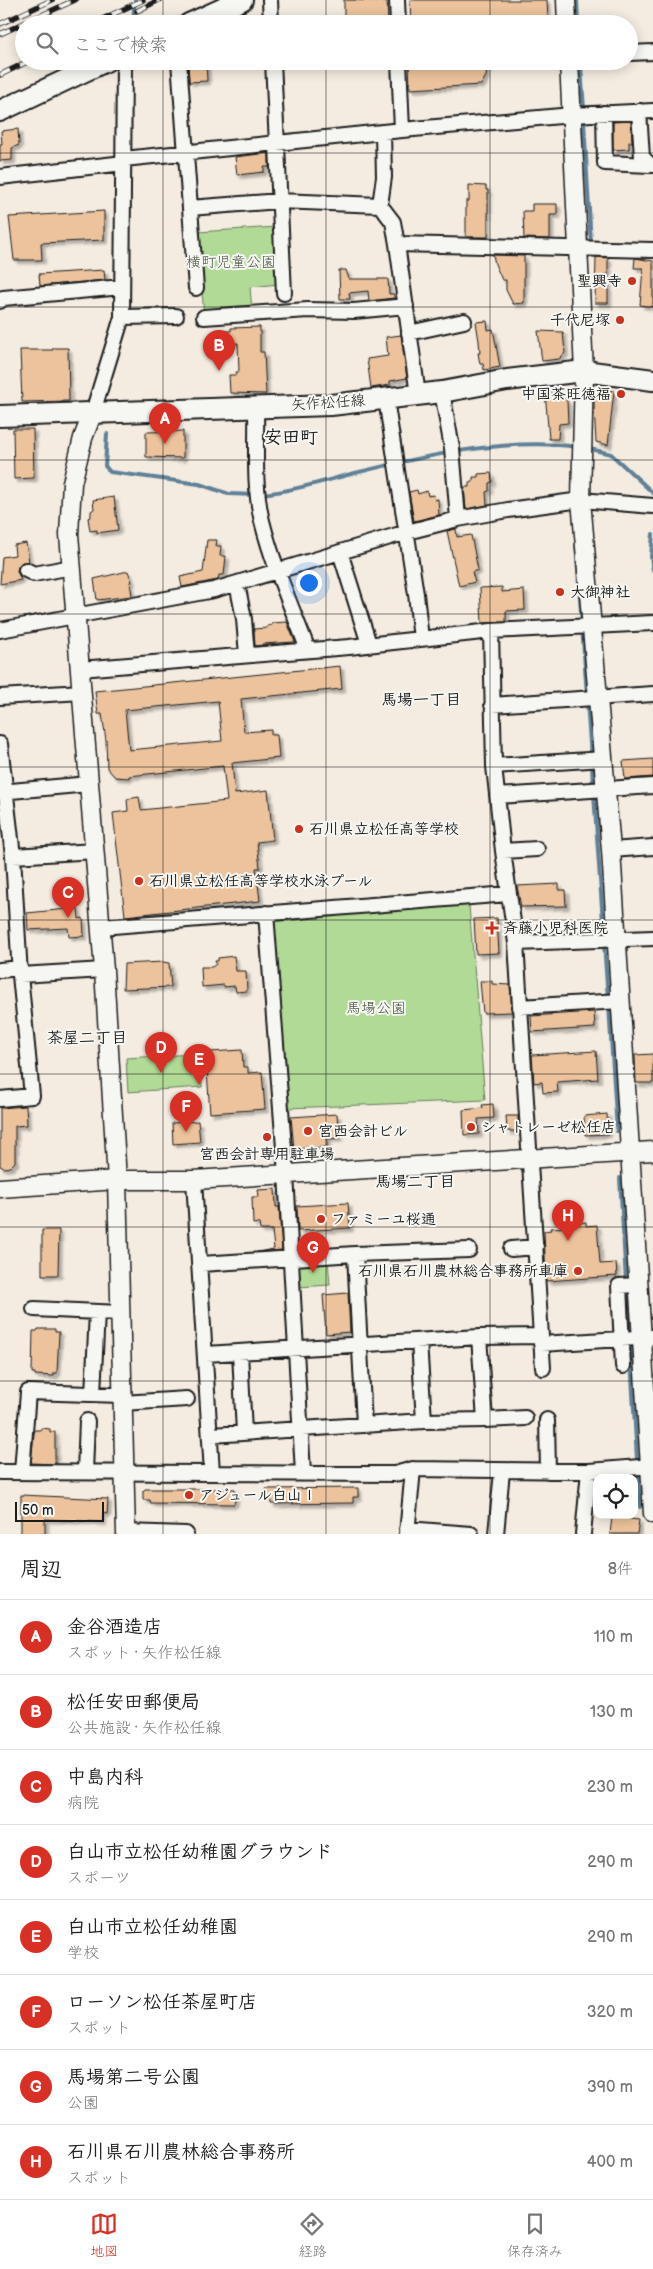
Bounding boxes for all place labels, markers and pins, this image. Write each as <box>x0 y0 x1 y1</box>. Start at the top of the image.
place label: 聖興寺 <box>577 272 622 291</box>
marker: 聖興寺 <box>626 275 638 287</box>
place label: 千代尼塚 <box>550 311 610 330</box>
marker: 千代尼塚 <box>614 314 626 326</box>
pin: B <box>203 330 235 371</box>
place label: 中国茶旺徳福 <box>521 385 611 404</box>
marker: 中国茶旺徳福 <box>615 388 627 400</box>
pin: A <box>149 403 181 444</box>
place label: 大御神社 <box>570 583 630 602</box>
marker: 大御神社 <box>554 586 566 598</box>
place label: 石川県立松任高等学校 <box>309 820 459 839</box>
marker: 石川県立松任高等学校 <box>293 823 305 835</box>
place label: 石川県立松任高等学校水泳プール <box>149 872 373 891</box>
marker: 石川県立松任高等学校水泳プール <box>133 875 145 887</box>
pin: C <box>52 877 84 918</box>
place label: 斉藤小児科医院 <box>503 919 608 938</box>
marker: 斉藤小児科医院 <box>485 921 499 935</box>
pin: D <box>145 1032 177 1073</box>
pin: E <box>183 1044 215 1085</box>
pin: F <box>170 1091 202 1132</box>
place label: シャトレーゼ松任店 <box>481 1118 616 1137</box>
marker: シャトレーゼ松任店 <box>465 1121 477 1133</box>
place label: 宮西会計ビル <box>318 1122 408 1141</box>
marker: 宮西会計ビル <box>302 1125 314 1137</box>
marker: 宮西会計専用駐車場 <box>261 1131 273 1143</box>
place label: 宮西会計専用駐車場 <box>199 1145 335 1164</box>
pin: H <box>552 1200 584 1241</box>
place label: ファミーユ桜通 <box>331 1210 436 1229</box>
marker: ファミーユ桜通 <box>315 1213 327 1225</box>
pin: G <box>297 1232 329 1273</box>
place label: 石川県石川農林総合事務所車庫 <box>358 1262 568 1281</box>
marker: 石川県石川農林総合事務所車庫 <box>572 1265 584 1277</box>
place label: アジュール白山Ⅰ <box>199 1486 317 1505</box>
marker: アジュール白山Ⅰ <box>183 1489 195 1501</box>

